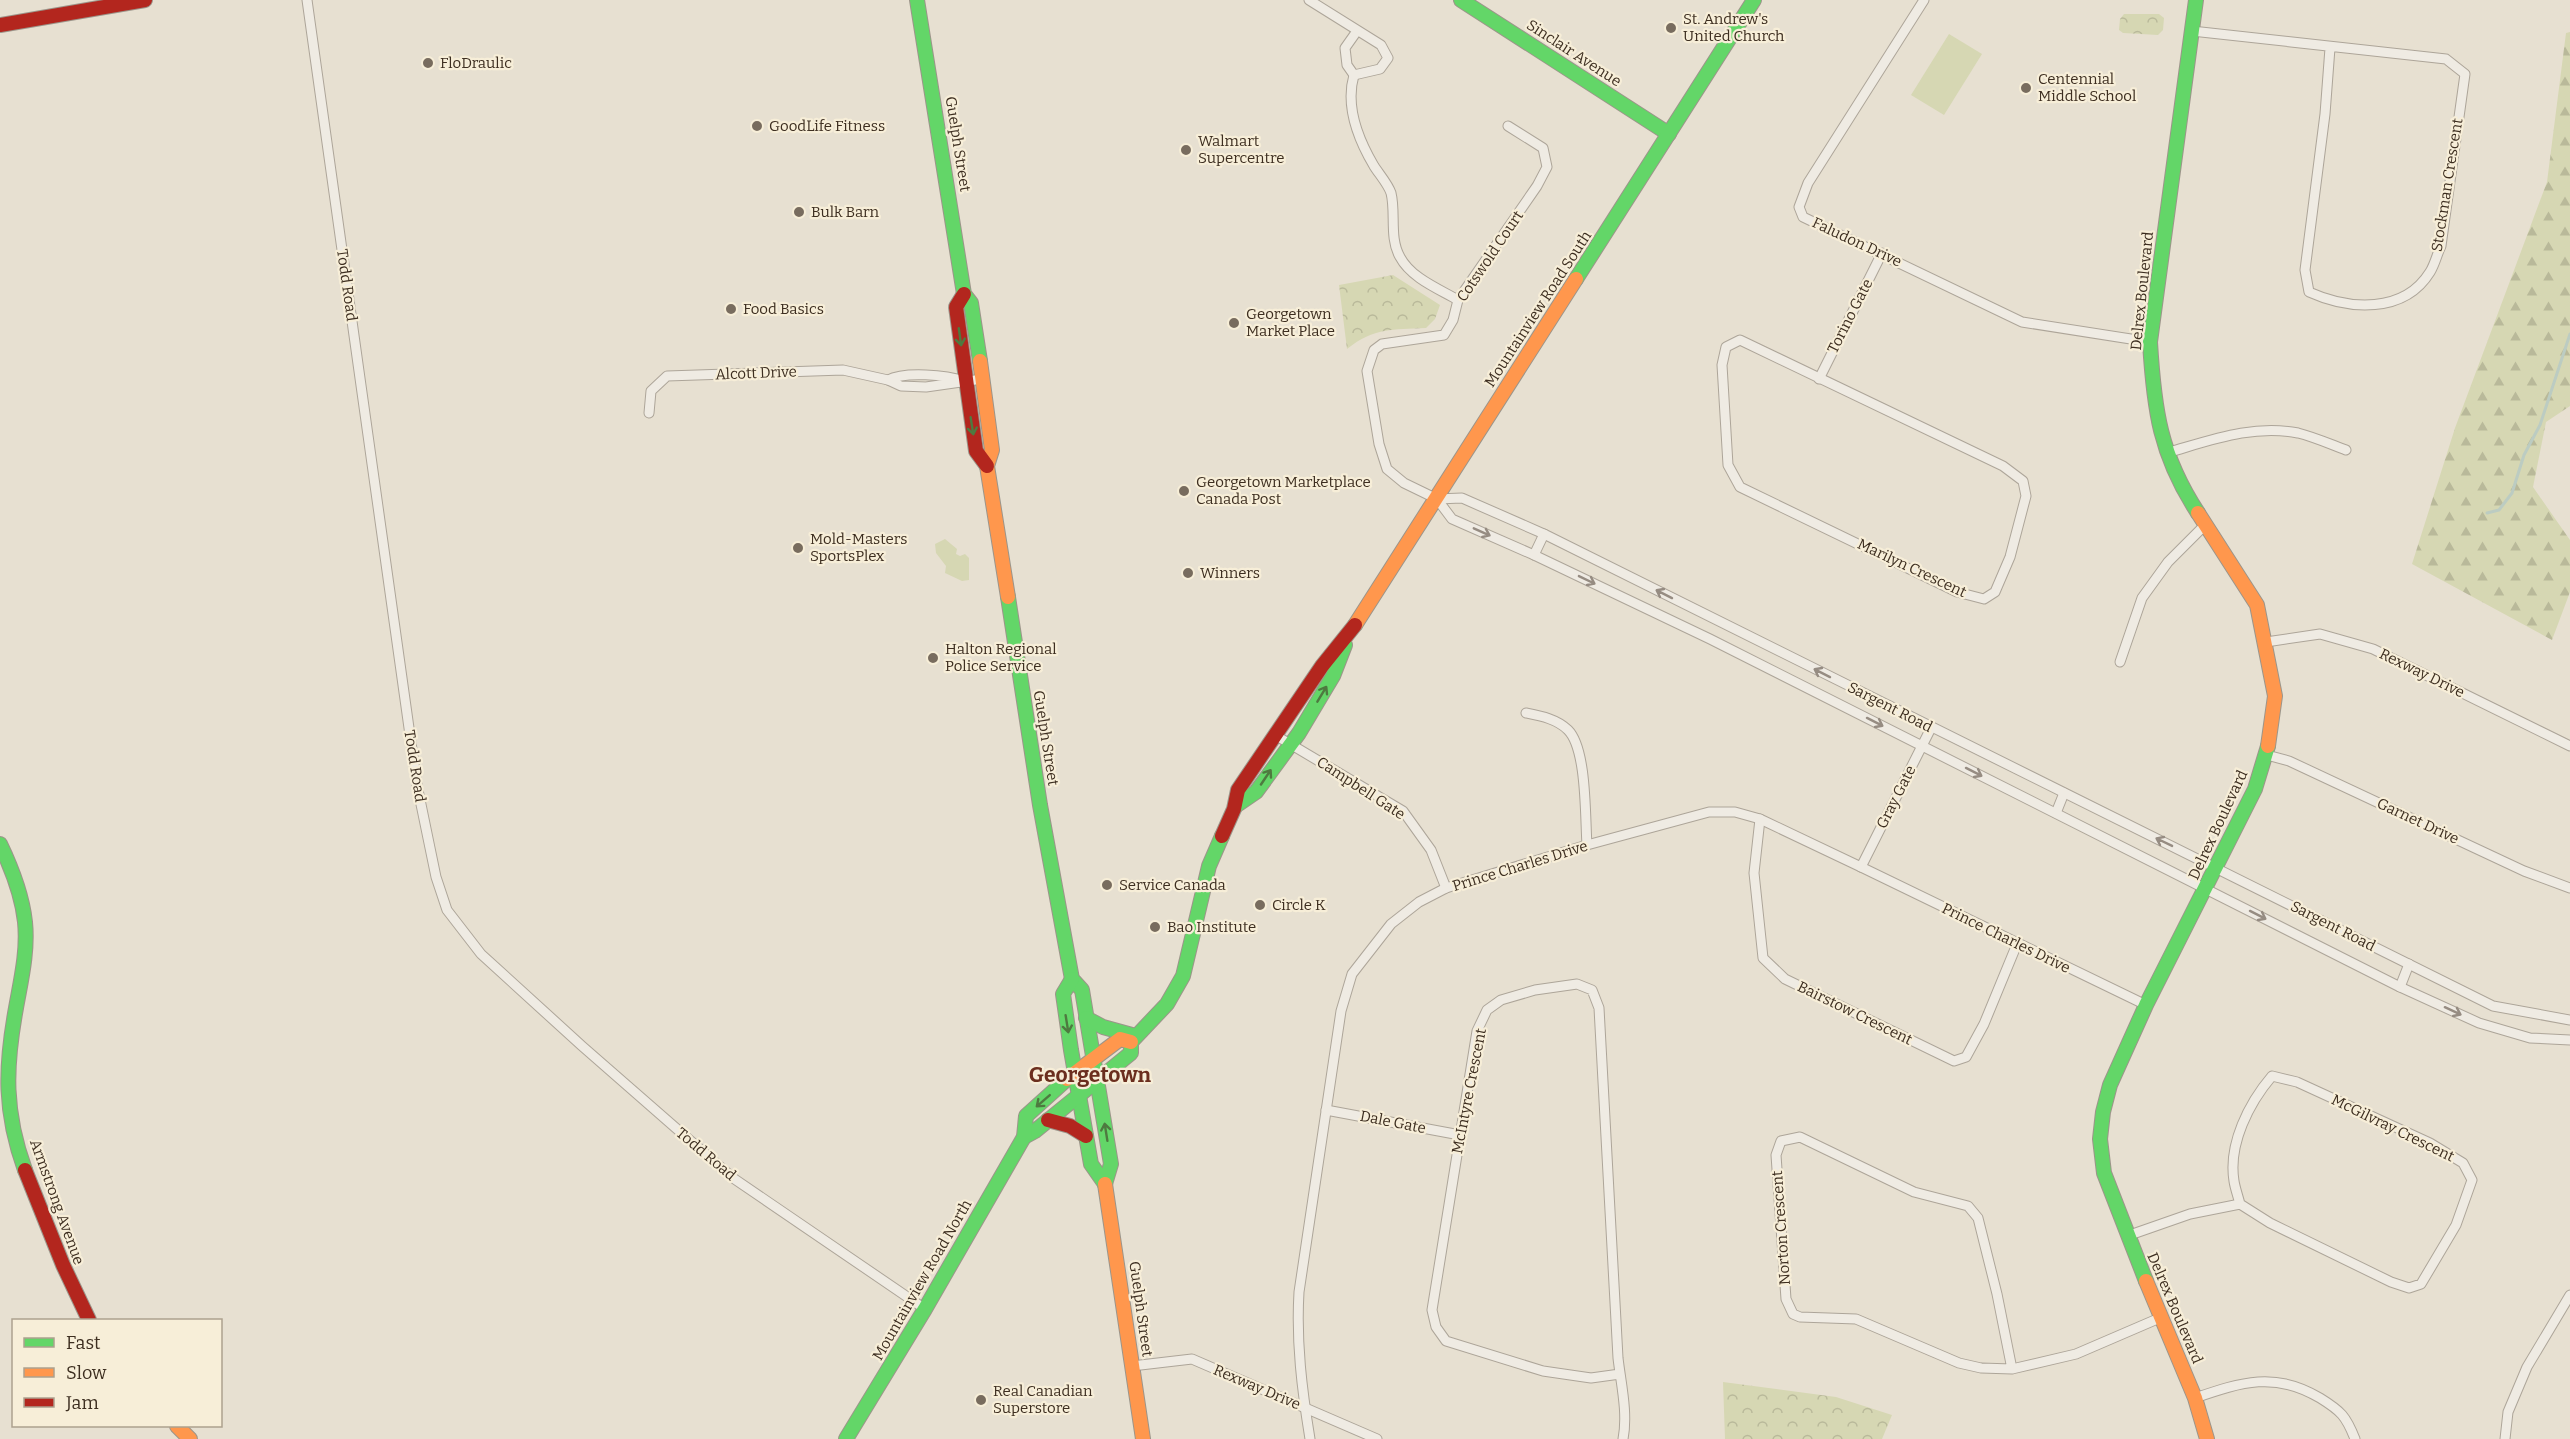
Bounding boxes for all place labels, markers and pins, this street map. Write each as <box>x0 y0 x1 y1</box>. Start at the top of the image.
place label: St. Andrew's United Church <box>1683 10 1785 45</box>
marker: St. Andrew's United Church <box>1664 21 1678 35</box>
place label: FloDraulic <box>440 54 512 72</box>
marker: FloDraulic <box>421 56 435 70</box>
place label: Centennial Middle School <box>2038 70 2136 105</box>
marker: Centennial Middle School <box>2019 81 2033 95</box>
place label: GoodLife Fitness <box>769 117 885 135</box>
marker: GoodLife Fitness <box>750 119 764 133</box>
place label: Walmart Supercentre <box>1198 132 1285 167</box>
marker: Walmart Supercentre <box>1179 143 1193 157</box>
place label: Bulk Barn <box>811 203 880 221</box>
marker: Bulk Barn <box>792 205 806 219</box>
place label: Food Basics <box>743 300 824 318</box>
marker: Food Basics <box>724 302 738 316</box>
place label: Georgetown Market Place <box>1246 305 1335 340</box>
marker: Georgetown Market Place <box>1227 316 1241 330</box>
place label: Georgetown Marketplace Canada Post <box>1196 473 1371 508</box>
marker: Georgetown Marketplace Canada Post <box>1177 484 1191 498</box>
place label: Mold-Masters SportsPlex <box>810 530 907 565</box>
marker: Mold-Masters SportsPlex <box>791 541 805 555</box>
place label: Winners <box>1200 564 1260 582</box>
marker: Winners <box>1181 566 1195 580</box>
place label: Halton Regional Police Service <box>945 640 1057 675</box>
marker: Halton Regional Police Service <box>926 651 940 665</box>
place label: Service Canada <box>1119 876 1226 894</box>
marker: Service Canada <box>1100 878 1114 892</box>
place label: Circle K <box>1272 896 1326 914</box>
marker: Circle K <box>1253 898 1267 912</box>
place label: Bao Institute <box>1167 918 1256 936</box>
marker: Bao Institute <box>1148 920 1162 934</box>
place label: Real Canadian Superstore <box>993 1382 1093 1417</box>
marker: Real Canadian Superstore <box>974 1393 988 1407</box>

